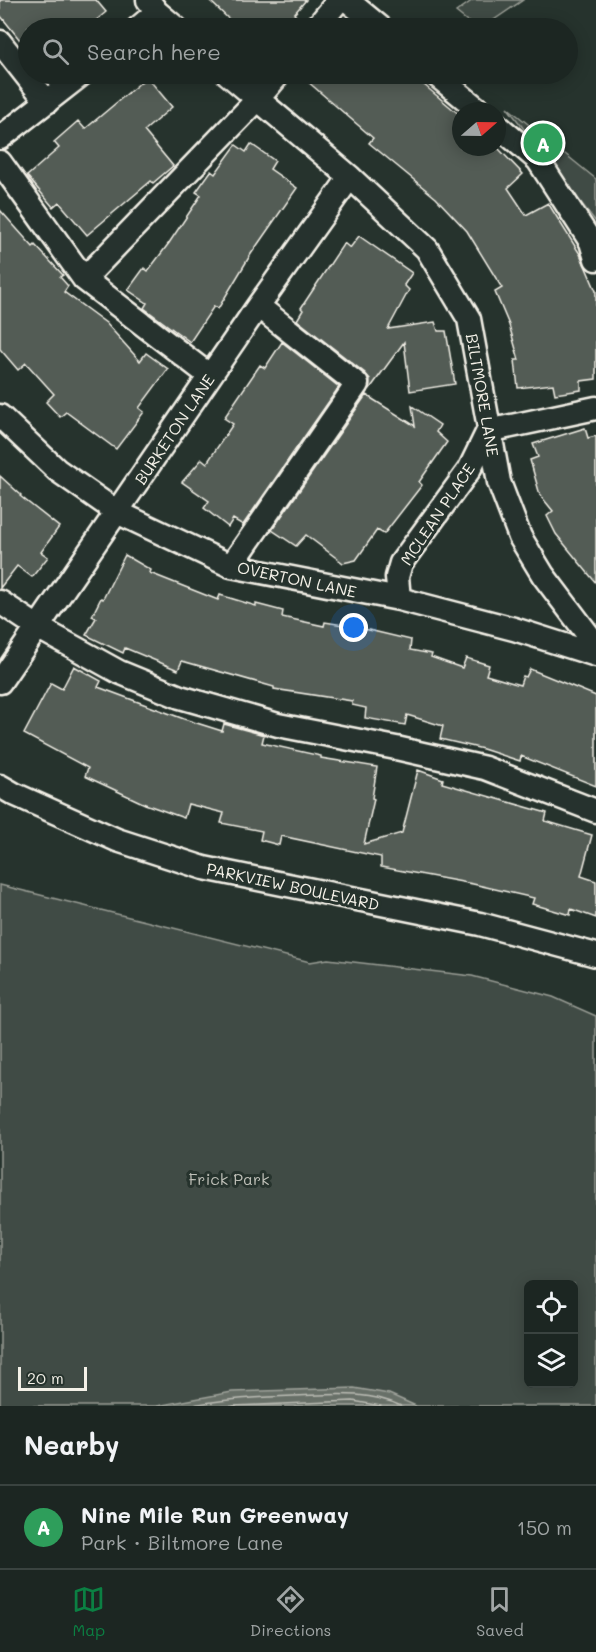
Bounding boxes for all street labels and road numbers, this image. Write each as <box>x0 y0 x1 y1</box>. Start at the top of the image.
street label: BILTMORE LANE <box>462 332 504 458</box>
street label: BURKETON LANE <box>129 370 219 488</box>
street label: MCLEAN PLACE <box>395 459 479 569</box>
street label: OVERTON LANE <box>235 556 359 602</box>
street label: PARKVIEW BOULEVARD <box>205 857 381 915</box>

